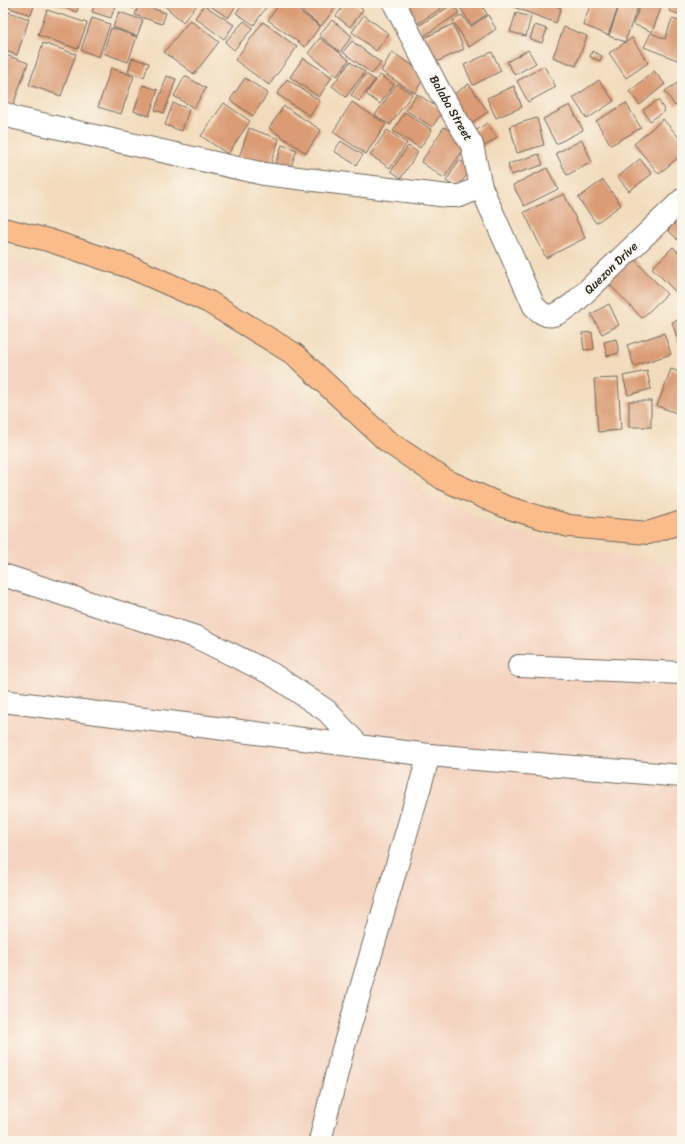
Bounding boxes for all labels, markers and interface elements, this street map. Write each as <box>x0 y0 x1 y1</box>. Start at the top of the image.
street label: Balaba Street <box>423 71 479 145</box>
street label: Quezon Drive <box>579 236 643 300</box>

